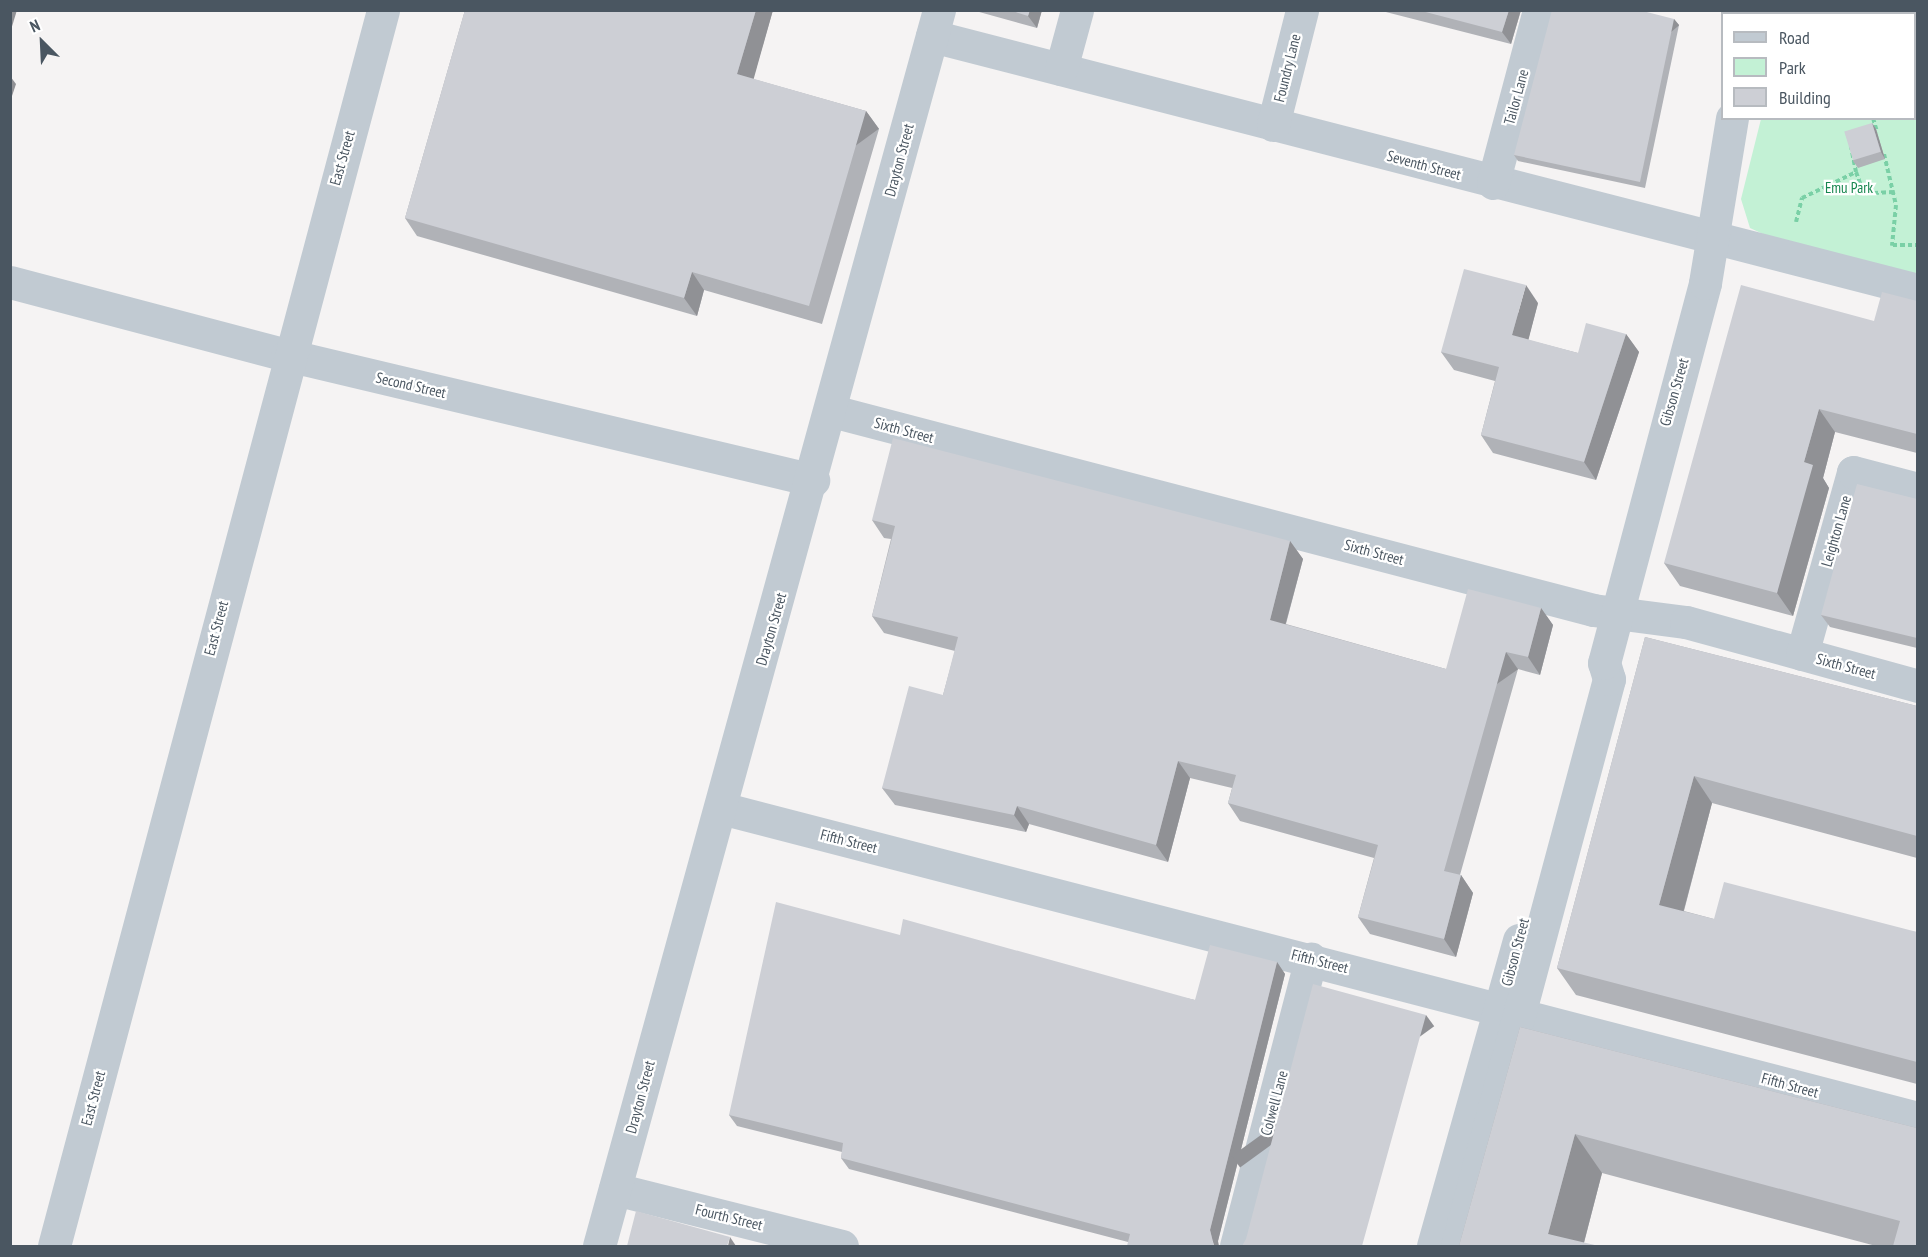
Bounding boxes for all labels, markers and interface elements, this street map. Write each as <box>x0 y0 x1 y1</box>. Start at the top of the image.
north arrow <box>12 12 72 72</box>
legend <box>1721 12 1916 120</box>
text: N <box>27 15 43 36</box>
text: Road <box>1779 26 1810 49</box>
street label: Foundry Lane <box>1270 32 1304 104</box>
text: Park <box>1779 56 1806 79</box>
street label: Tailor Lane <box>1500 67 1532 127</box>
text: Building <box>1779 86 1831 109</box>
street label: Drayton Street <box>881 121 917 199</box>
street label: East Street <box>326 129 358 187</box>
street label: Seventh Street <box>1385 146 1463 184</box>
park label: Emu Park <box>1825 179 1873 197</box>
street label: Gibson Street <box>1656 356 1692 428</box>
street label: Second Street <box>374 368 448 402</box>
street label: Sixth Street <box>872 413 936 447</box>
street label: Leighton Lane <box>1817 493 1855 569</box>
street label: Sixth Street <box>1342 535 1406 569</box>
street label: Drayton Street <box>752 591 790 667</box>
street label: East Street <box>200 599 232 657</box>
street label: Sixth Street <box>1814 649 1878 683</box>
street label: Fifth Street <box>819 825 879 857</box>
street label: Gibson Street <box>1497 916 1533 988</box>
street label: Fifth Street <box>1290 945 1350 977</box>
street label: Drayton Street <box>622 1058 658 1136</box>
street label: East Street <box>77 1069 109 1127</box>
street label: Colwell Lane <box>1257 1069 1291 1137</box>
street label: Fifth Street <box>1760 1069 1820 1101</box>
street label: Fourth Street <box>694 1200 764 1234</box>

